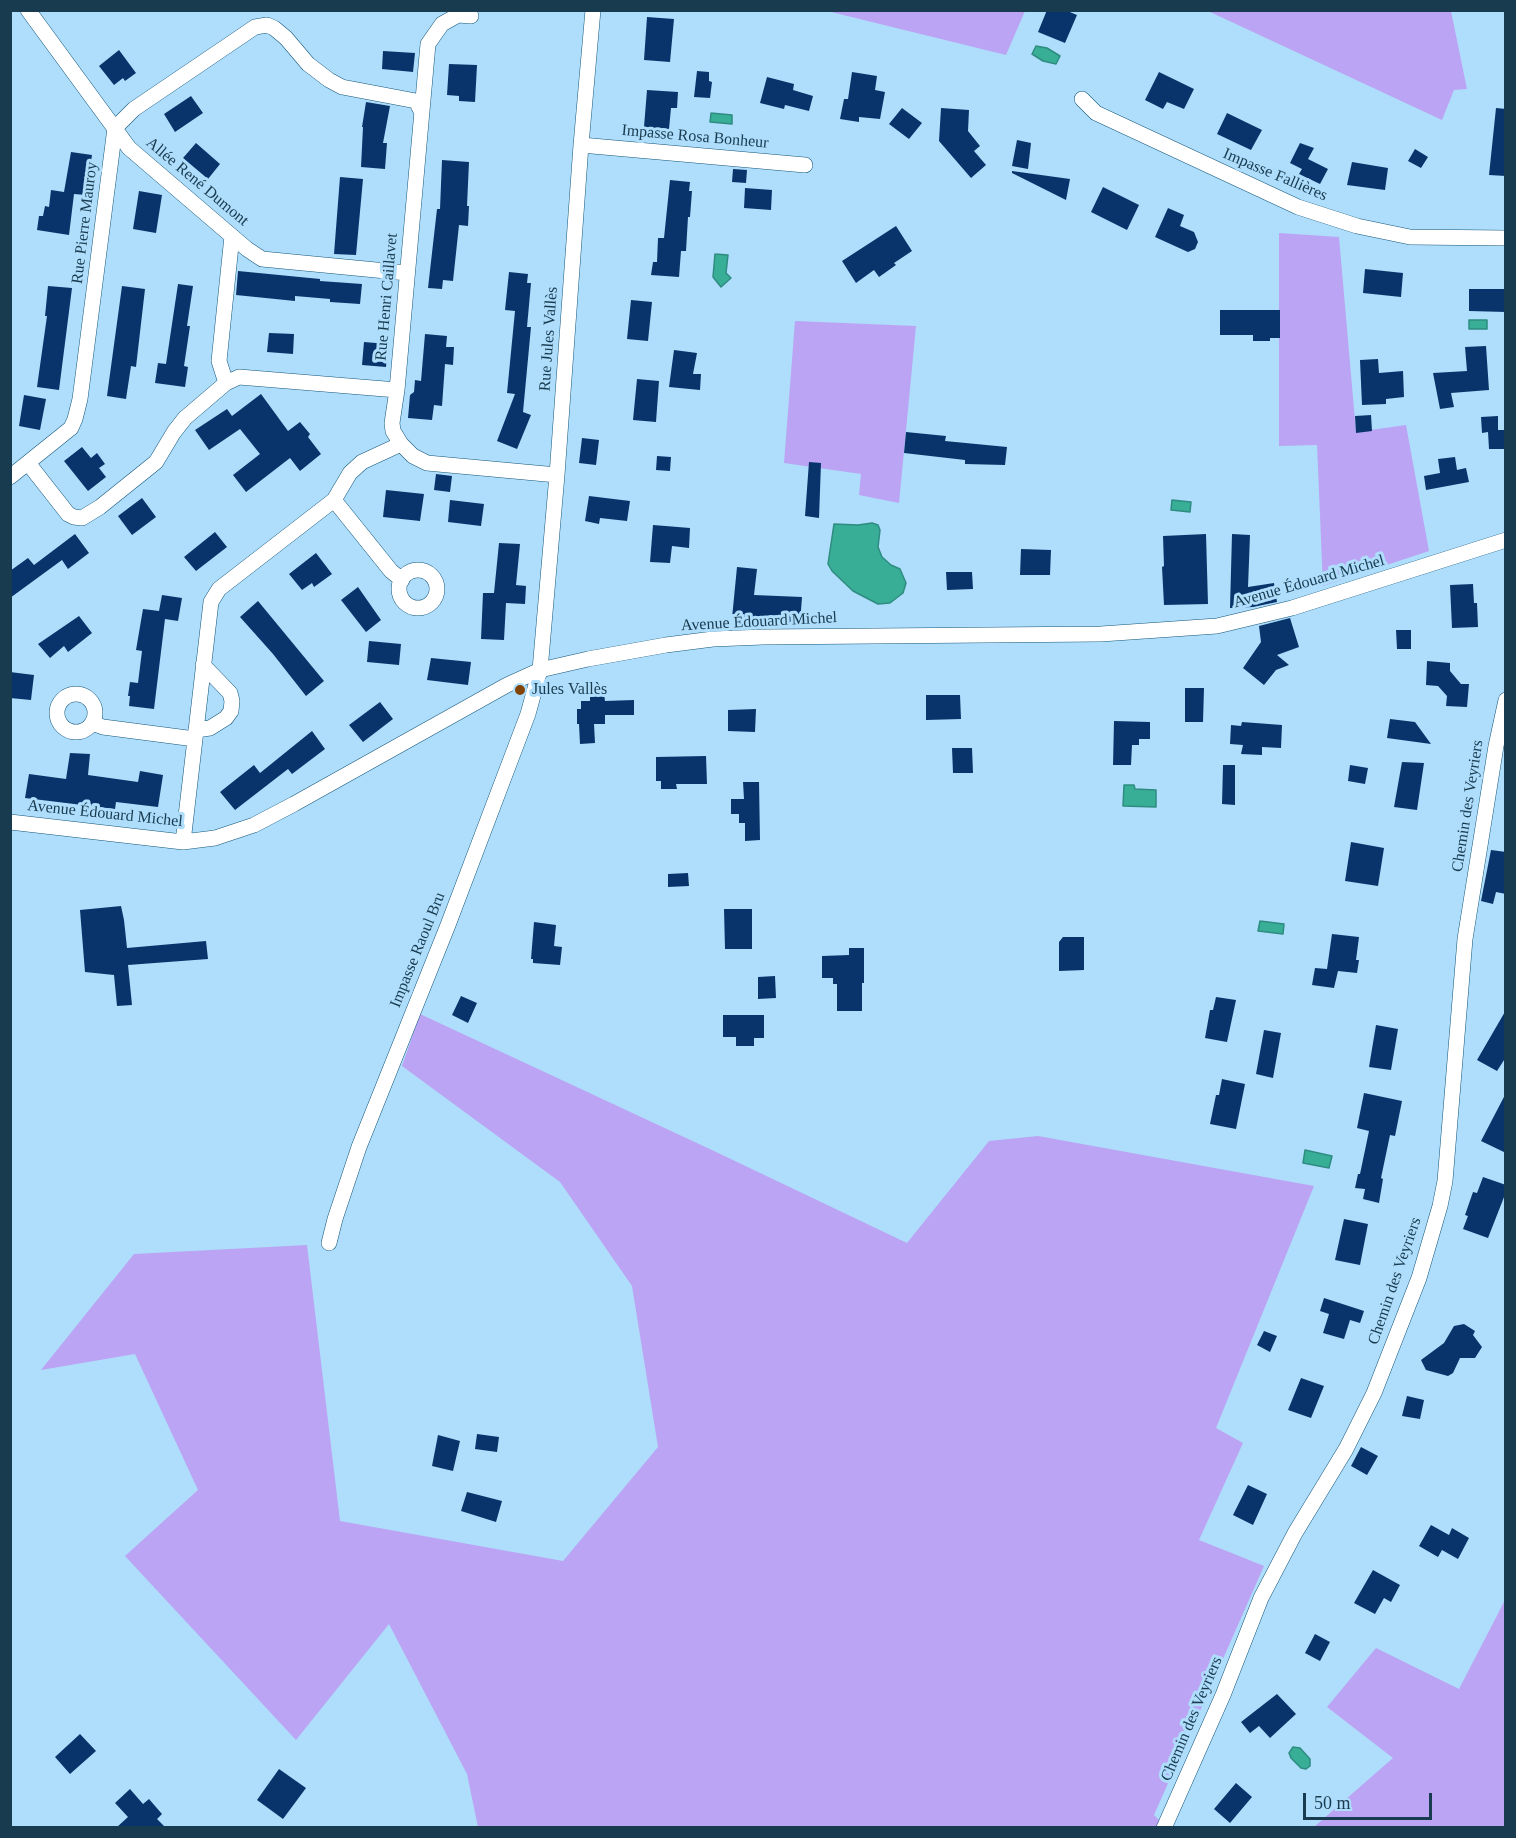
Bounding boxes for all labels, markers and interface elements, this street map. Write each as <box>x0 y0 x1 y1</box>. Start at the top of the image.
street label: Impasse Rosa Bonheur <box>621 121 769 153</box>
street label: Allée René Dumont <box>142 134 252 230</box>
street label: Impasse Fallières <box>1220 144 1330 206</box>
street label: Rue Pierre Mauroy <box>68 161 102 285</box>
street label: Rue Henri Caillavet <box>372 232 402 362</box>
street label: Rue Jules Vallès <box>536 286 562 392</box>
street label: Avenue Édouard Michel <box>1231 551 1387 613</box>
street label: Avenue Édouard Michel <box>681 608 837 636</box>
place label: Jules Vallès <box>532 680 607 700</box>
marker: Jules Vallès <box>513 683 527 697</box>
street label: Chemin des Veyriers <box>1448 739 1488 873</box>
street label: Avenue Édouard Michel <box>26 796 184 832</box>
street label: Impasse Raoul Bru <box>386 890 450 1010</box>
street label: Chemin des Veyriers <box>1364 1215 1426 1347</box>
street label: Chemin des Veyriers <box>1157 1654 1227 1784</box>
scale bar <box>1306 1781 1435 1819</box>
text: 50 m <box>1314 1793 1351 1813</box>

